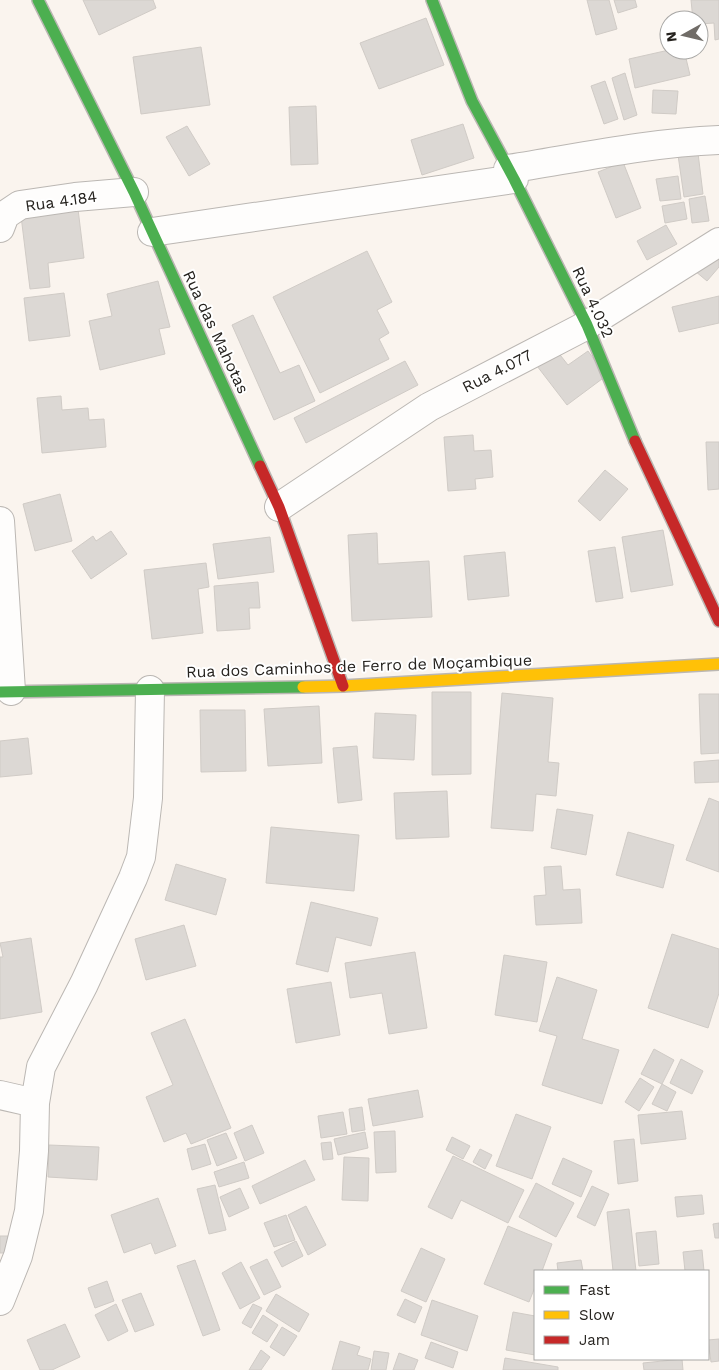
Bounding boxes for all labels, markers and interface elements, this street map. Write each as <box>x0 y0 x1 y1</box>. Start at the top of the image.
north arrow <box>659 10 709 60</box>
text: N <box>662 31 680 43</box>
street label: Rua 4.184 <box>24 187 98 215</box>
street label: Rua 4.032 <box>568 263 618 341</box>
street label: Rua das Mahotas <box>179 267 253 397</box>
street label: Rua 4.077 <box>459 345 535 397</box>
street label: Rua dos Caminhos de Ferro de Moçambique <box>186 650 532 682</box>
legend <box>534 1270 709 1360</box>
text: Fast <box>579 1281 611 1299</box>
text: Slow <box>579 1306 615 1324</box>
text: Jam <box>579 1331 610 1349</box>

